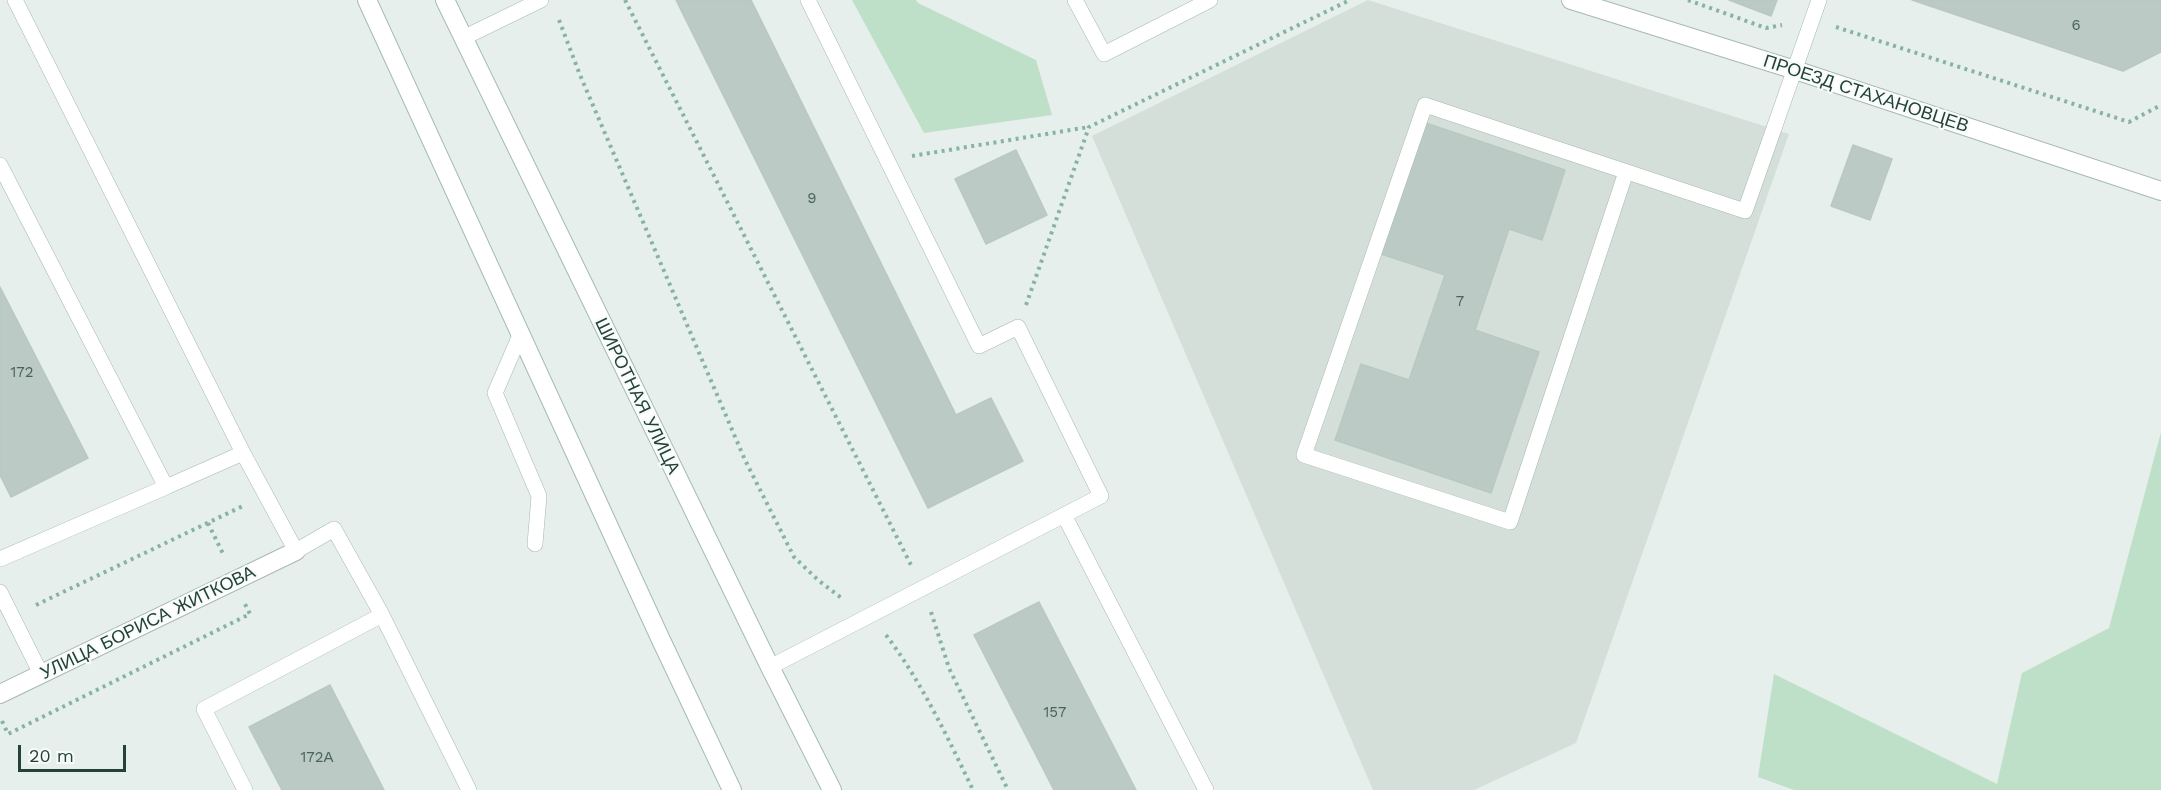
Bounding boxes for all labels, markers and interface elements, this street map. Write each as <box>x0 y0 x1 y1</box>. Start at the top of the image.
house number: 6 <box>2071 17 2081 35</box>
street label: ПРОЕЗД СТАХАНОВЦЕВ <box>1761 51 1971 137</box>
house number: 9 <box>807 190 817 208</box>
house number: 7 <box>1456 293 1464 311</box>
street label: ШИРОТНАЯ УЛИЦА <box>590 314 684 478</box>
house number: 172 <box>10 364 34 382</box>
street label: УЛИЦА БОРИСА ЖИТКОВА <box>37 561 259 685</box>
house number: 157 <box>1044 704 1066 722</box>
scale bar <box>21 733 129 771</box>
text: 20 m <box>29 745 74 766</box>
house number: 172А <box>300 749 334 767</box>

